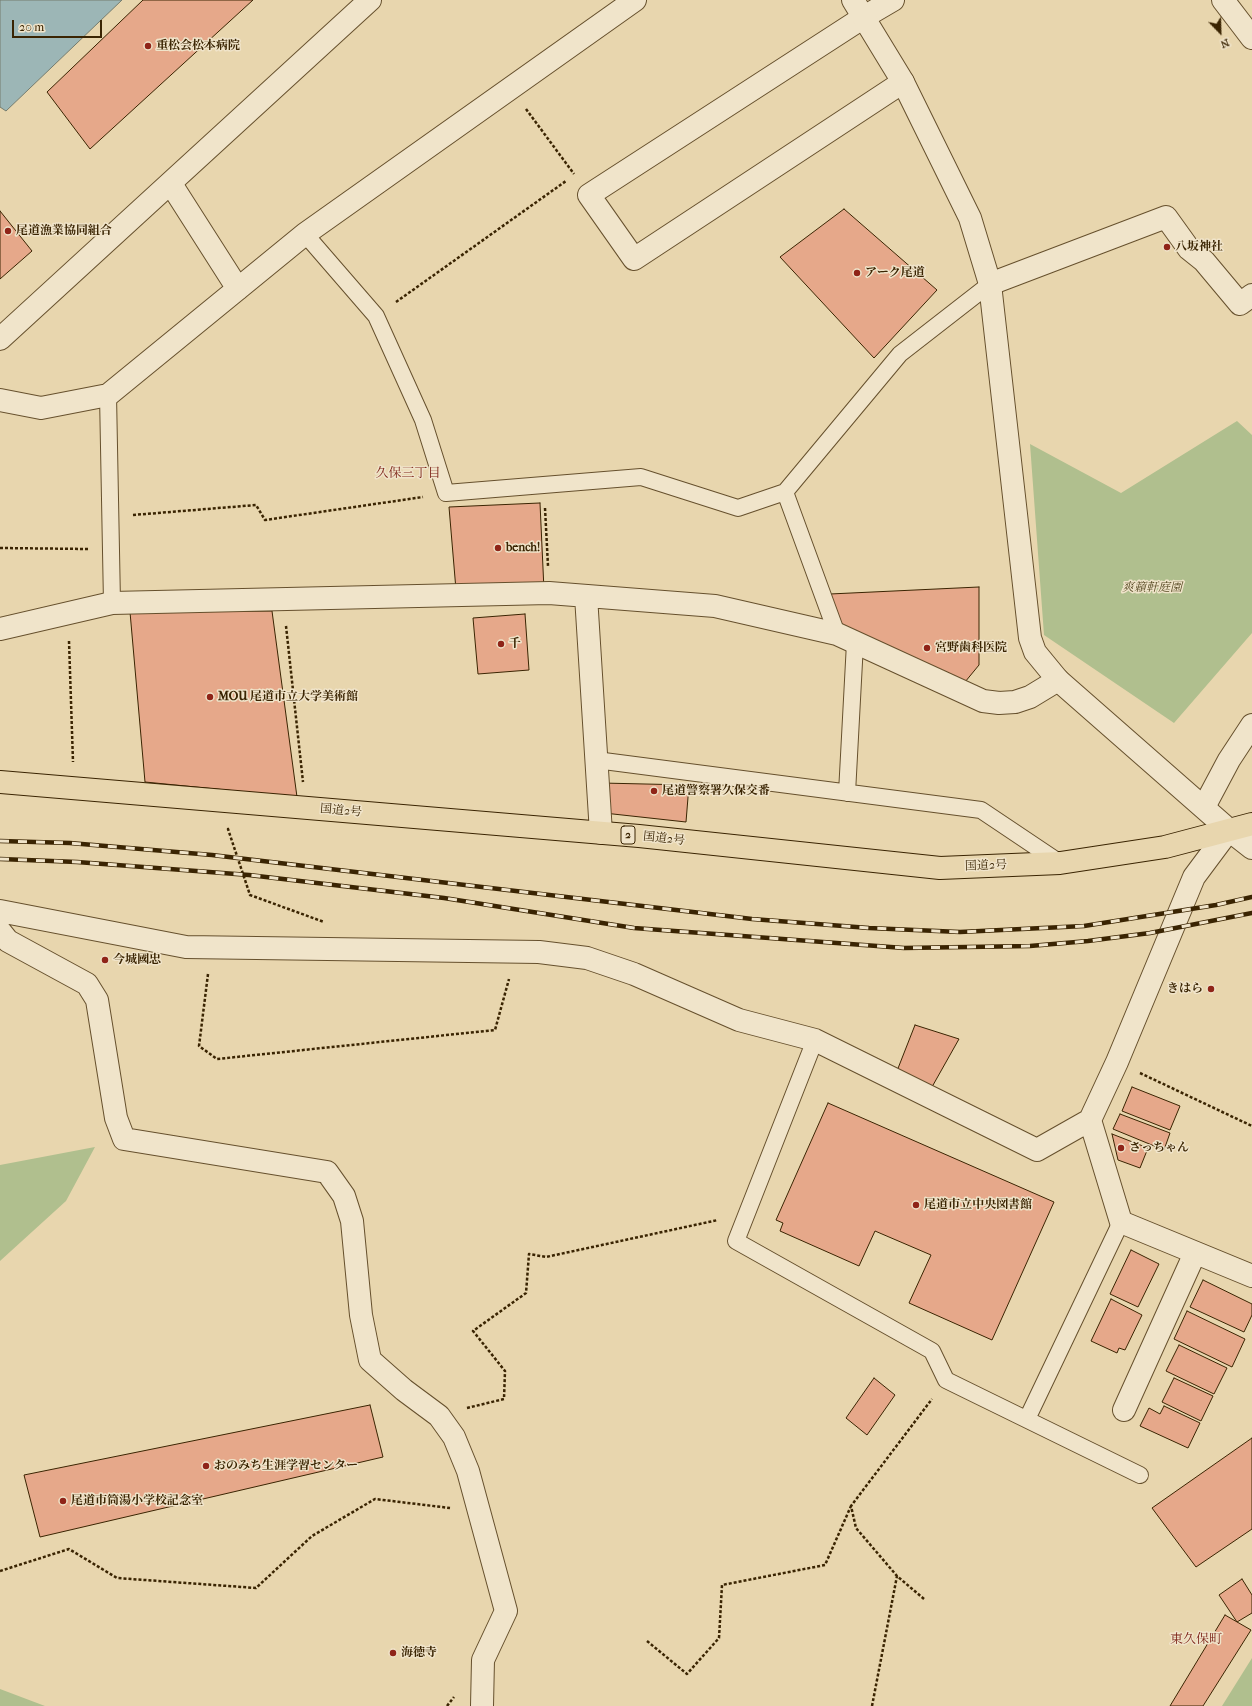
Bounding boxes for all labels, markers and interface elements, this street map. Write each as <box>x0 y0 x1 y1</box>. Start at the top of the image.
scale bar <box>14 12 104 38</box>
north arrow <box>1200 12 1240 52</box>
text: 20 m <box>19 20 44 34</box>
text: N <box>1219 36 1231 51</box>
place label: 重松会松本病院 <box>156 39 240 53</box>
marker: 重松会松本病院 <box>143 41 153 51</box>
place label: 尾道漁業協同組合 <box>16 224 112 238</box>
marker: 尾道漁業協同組合 <box>3 226 13 236</box>
place label: 八坂神社 <box>1175 240 1223 254</box>
marker: 八坂神社 <box>1162 242 1172 252</box>
place label: アーク尾道 <box>865 266 925 280</box>
marker: アーク尾道 <box>852 268 862 278</box>
district label: 久保三丁目 <box>376 466 440 482</box>
place label: bench! <box>506 541 540 555</box>
marker: bench! <box>493 543 503 553</box>
park label: 爽籟軒庭園 <box>1122 581 1182 595</box>
place label: 千 <box>509 637 521 651</box>
marker: 千 <box>496 639 506 649</box>
place label: 宮野歯科医院 <box>935 641 1007 655</box>
marker: 宮野歯科医院 <box>922 643 932 653</box>
place label: MOU 尾道市立大学美術館 <box>218 690 358 704</box>
marker: MOU 尾道市立大学美術館 <box>205 692 215 702</box>
place label: 尾道警察署久保交番 <box>662 784 770 798</box>
marker: 尾道警察署久保交番 <box>649 786 659 796</box>
street label: 国道2号 <box>319 802 363 820</box>
road number: 2 <box>621 826 635 844</box>
street label: 国道2号 <box>642 830 686 848</box>
street label: 国道2号 <box>965 858 1007 874</box>
place label: 今城國忠 <box>113 953 161 967</box>
marker: 今城國忠 <box>100 955 110 965</box>
place label: きはら <box>1167 982 1203 996</box>
marker: きはら <box>1206 984 1216 994</box>
place label: さっちゃん <box>1129 1141 1189 1155</box>
marker: さっちゃん <box>1116 1143 1126 1153</box>
place label: 尾道市立中央図書館 <box>924 1198 1032 1212</box>
marker: 尾道市立中央図書館 <box>911 1200 921 1210</box>
place label: おのみち生涯学習センター <box>214 1459 358 1473</box>
marker: おのみち生涯学習センター <box>201 1461 211 1471</box>
place label: 尾道市筒湯小学校記念室 <box>71 1494 203 1508</box>
marker: 尾道市筒湯小学校記念室 <box>58 1496 68 1506</box>
district label: 東久保町 <box>1170 1632 1222 1648</box>
place label: 海徳寺 <box>401 1646 437 1660</box>
marker: 海徳寺 <box>388 1648 398 1658</box>

